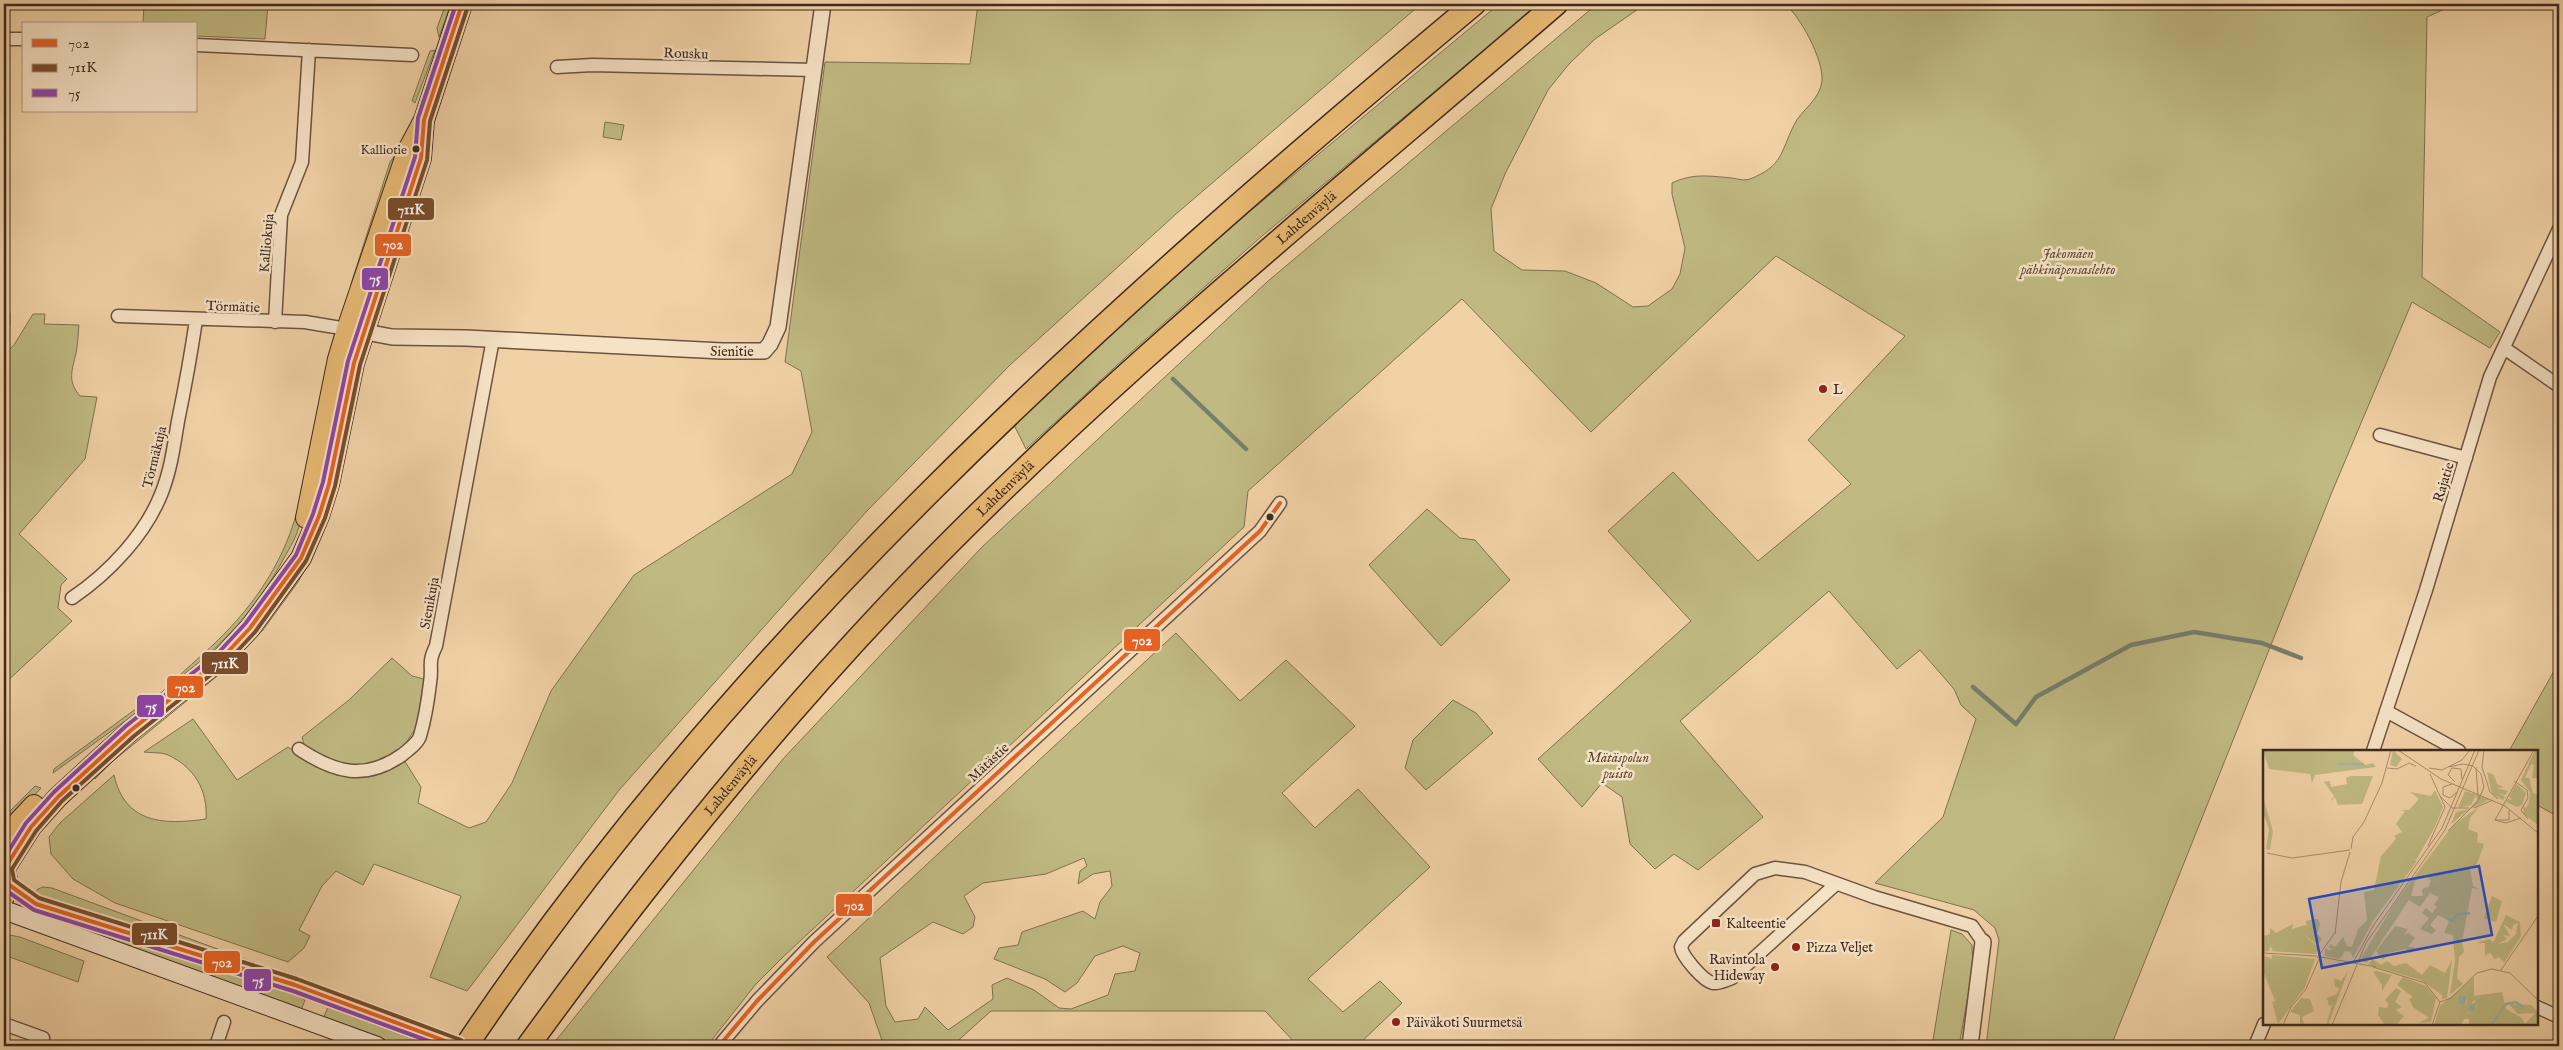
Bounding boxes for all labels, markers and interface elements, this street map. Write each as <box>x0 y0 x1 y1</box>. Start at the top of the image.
legend <box>22 22 198 112</box>
text: 702 <box>68 34 89 53</box>
street label: Rousku <box>663 44 709 64</box>
text: 711K <box>68 58 97 77</box>
text: 75 <box>68 84 81 103</box>
place label: Kalliotie <box>361 142 407 159</box>
marker: Kalliotie <box>411 144 421 154</box>
street label: Lahdenväylä <box>1273 187 1341 249</box>
line badge: 711K <box>387 197 435 221</box>
text: 711K <box>397 201 425 219</box>
street label: Kalliokuja <box>255 212 279 273</box>
line badge: 702 <box>374 233 412 257</box>
text: 702 <box>383 236 403 254</box>
park label: Jakomäen pähkinäpensaslehto <box>2018 245 2115 279</box>
line badge: 75 <box>361 267 389 291</box>
text: 75 <box>369 270 381 288</box>
street label: Törmätie <box>206 297 261 317</box>
street label: Sienitie <box>710 342 754 361</box>
place label: L <box>1833 381 1843 399</box>
marker: L <box>1817 383 1829 395</box>
street label: Törmäkuja <box>139 423 172 490</box>
street label: Lahdenväylä <box>973 456 1039 521</box>
street label: Rajatie <box>2429 460 2459 504</box>
unlabelled marker <box>1265 512 1275 522</box>
street label: Sienikuja <box>416 575 444 631</box>
line badge: 702 <box>1123 628 1161 652</box>
text: 702 <box>1132 632 1152 650</box>
line badge: 711K <box>201 651 249 675</box>
text: 711K <box>211 655 239 673</box>
line badge: 702 <box>166 675 204 699</box>
text: 702 <box>175 679 195 697</box>
line badge: 75 <box>136 694 165 718</box>
text: 75 <box>145 698 157 716</box>
street label: Mätästie <box>964 739 1013 786</box>
park label: Mätäspolun puisto <box>1587 749 1649 783</box>
inset map <box>2263 750 2538 1025</box>
street label: Lahdenväylä <box>700 751 762 820</box>
unlabelled marker <box>71 783 81 793</box>
line badge: 702 <box>835 893 873 917</box>
text: 702 <box>844 897 864 915</box>
place label: Kalteentie <box>1726 915 1787 933</box>
marker: Kalteentie <box>1710 917 1722 929</box>
line badge: 711K <box>131 922 178 946</box>
text: 711K <box>140 926 168 944</box>
place label: Pizza Veljet <box>1806 939 1873 957</box>
marker: Pizza Veljet <box>1790 941 1802 953</box>
line badge: 702 <box>203 950 241 974</box>
place label: Ravintola Hideway <box>1709 951 1766 985</box>
text: 702 <box>212 954 232 972</box>
marker: Ravintola Hideway <box>1769 961 1781 973</box>
line badge: 75 <box>243 968 272 992</box>
text: 75 <box>252 972 264 990</box>
place label: Päiväkoti Suurmetsä <box>1406 1014 1523 1032</box>
marker: Päiväkoti Suurmetsä <box>1390 1016 1402 1028</box>

